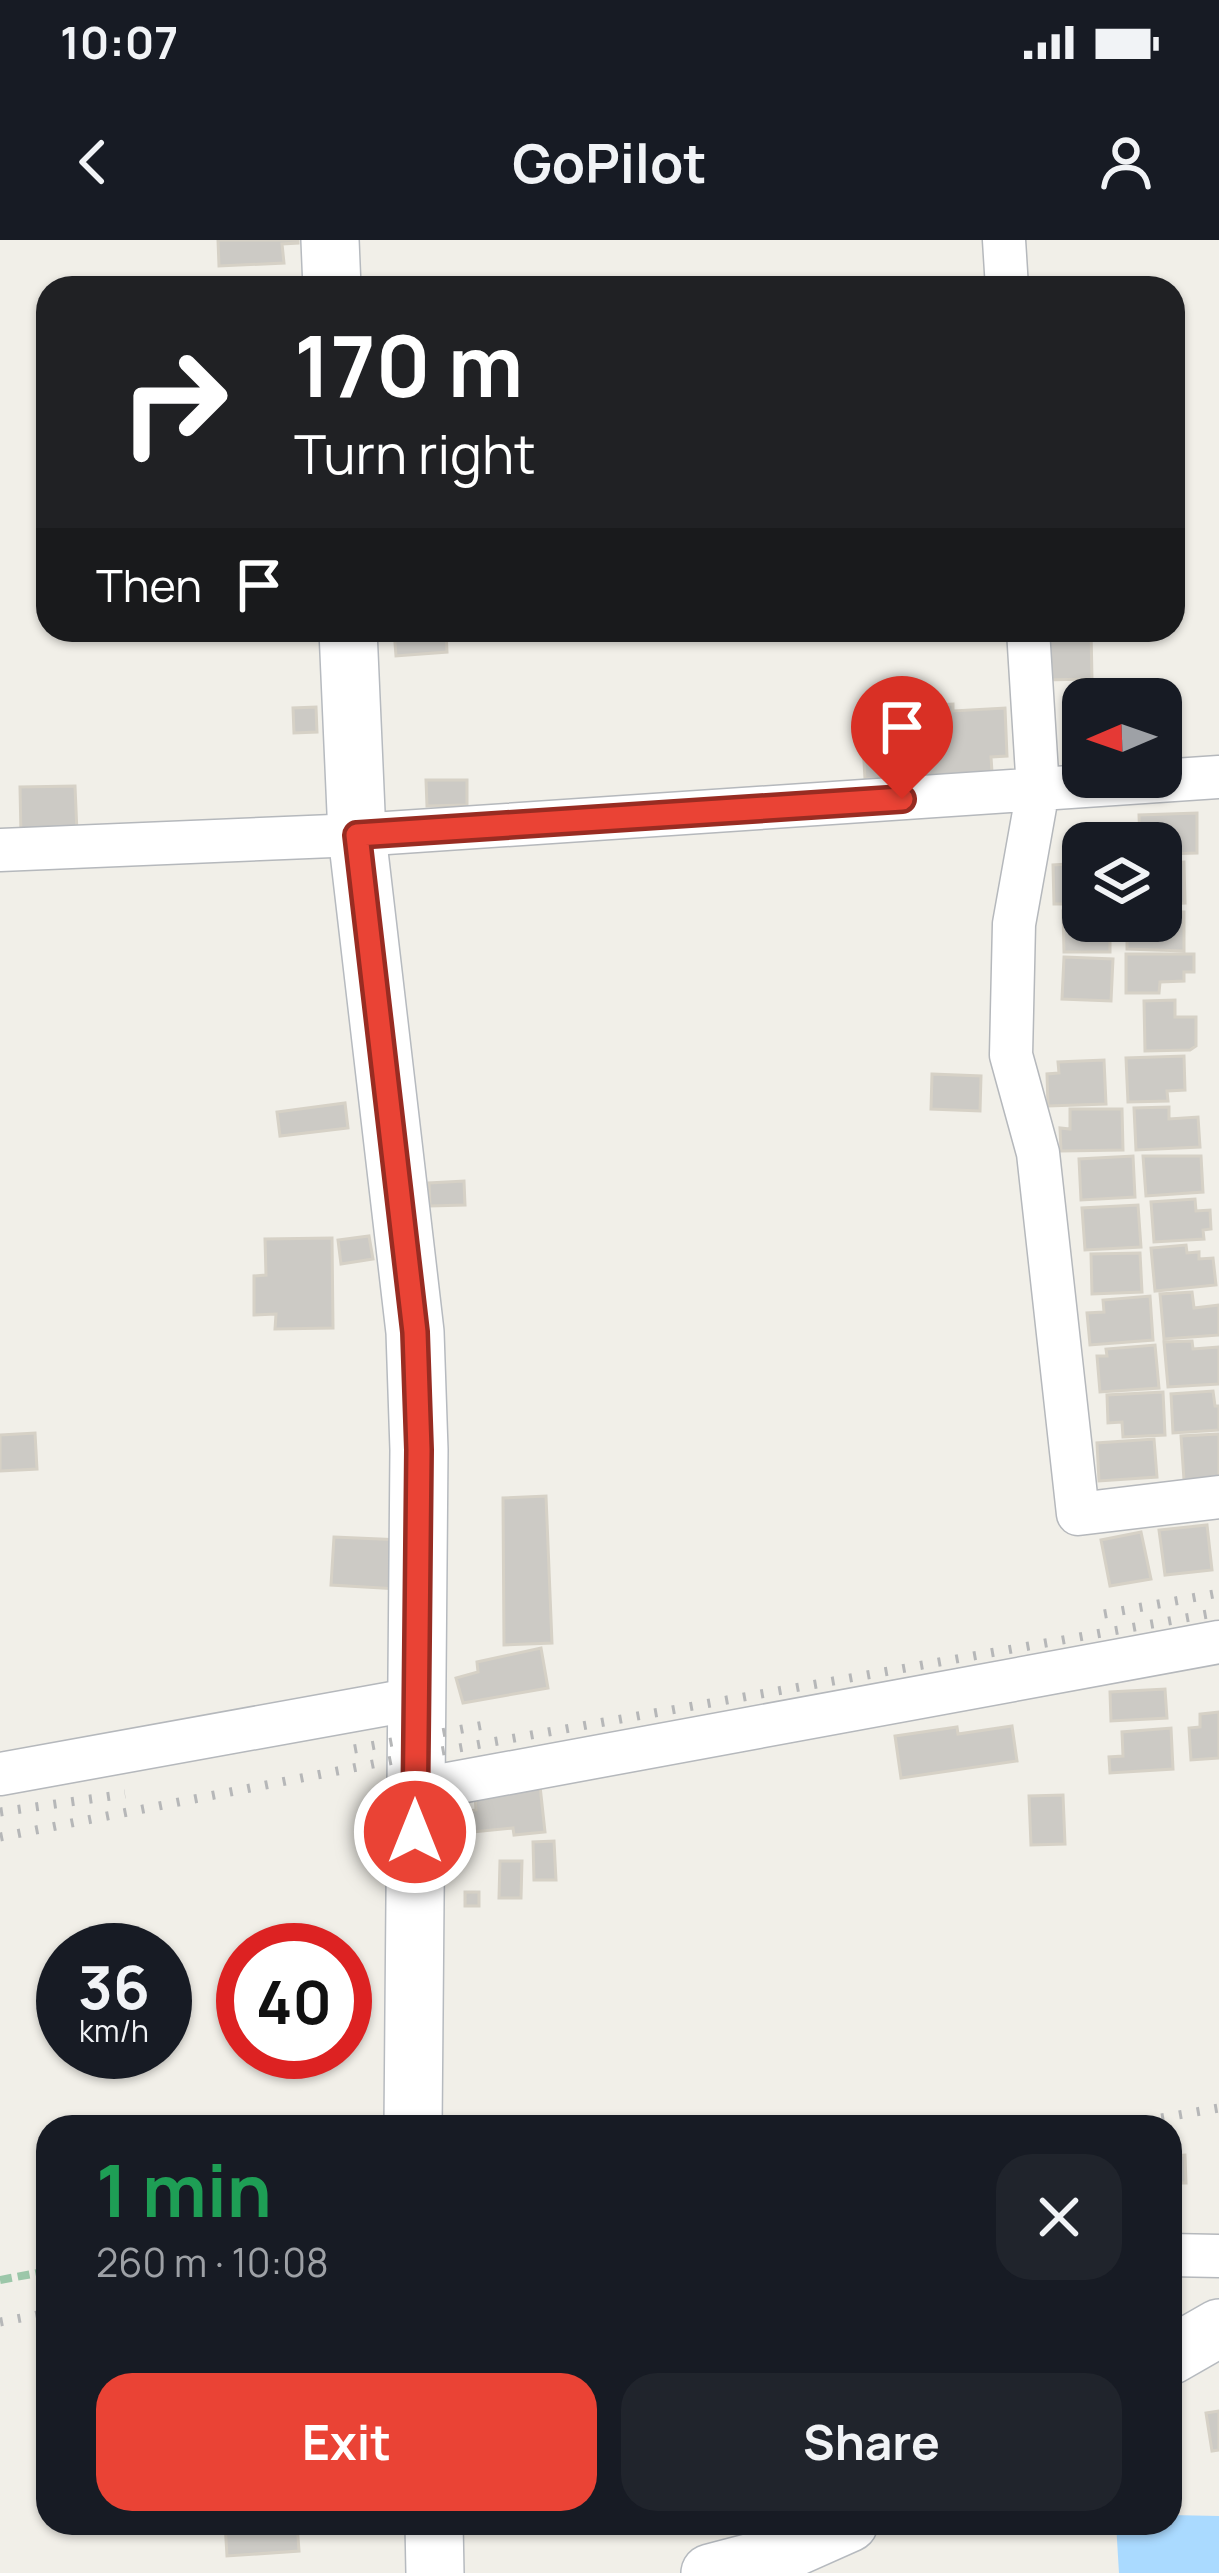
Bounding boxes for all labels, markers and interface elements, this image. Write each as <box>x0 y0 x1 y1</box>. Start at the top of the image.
text: 10:07 <box>60 11 178 73</box>
text: GoPilot <box>512 125 707 199</box>
icon: back <box>60 129 126 195</box>
icon: person <box>1093 129 1159 195</box>
text: 170 m <box>294 307 523 422</box>
icon: right <box>96 324 252 480</box>
text: Turn right <box>294 416 536 490</box>
icon: arrive <box>226 552 292 618</box>
text: Then <box>96 554 202 616</box>
pin <box>851 676 953 799</box>
north arrow <box>1062 678 1182 798</box>
map controls <box>1062 678 1182 942</box>
icon: arrive <box>869 694 935 760</box>
button: layers <box>1062 822 1182 942</box>
position arrow <box>352 1769 478 1895</box>
speed limit sign: 40 <box>216 1923 372 2079</box>
text: 36 <box>78 1945 150 2027</box>
text: km/h <box>79 2010 149 2051</box>
text: 1 min <box>96 2140 272 2239</box>
button: close <box>996 2154 1122 2280</box>
text: 260 m · 10:08 <box>96 2235 329 2289</box>
button: Exit <box>96 2373 597 2511</box>
button: Share <box>621 2373 1122 2511</box>

